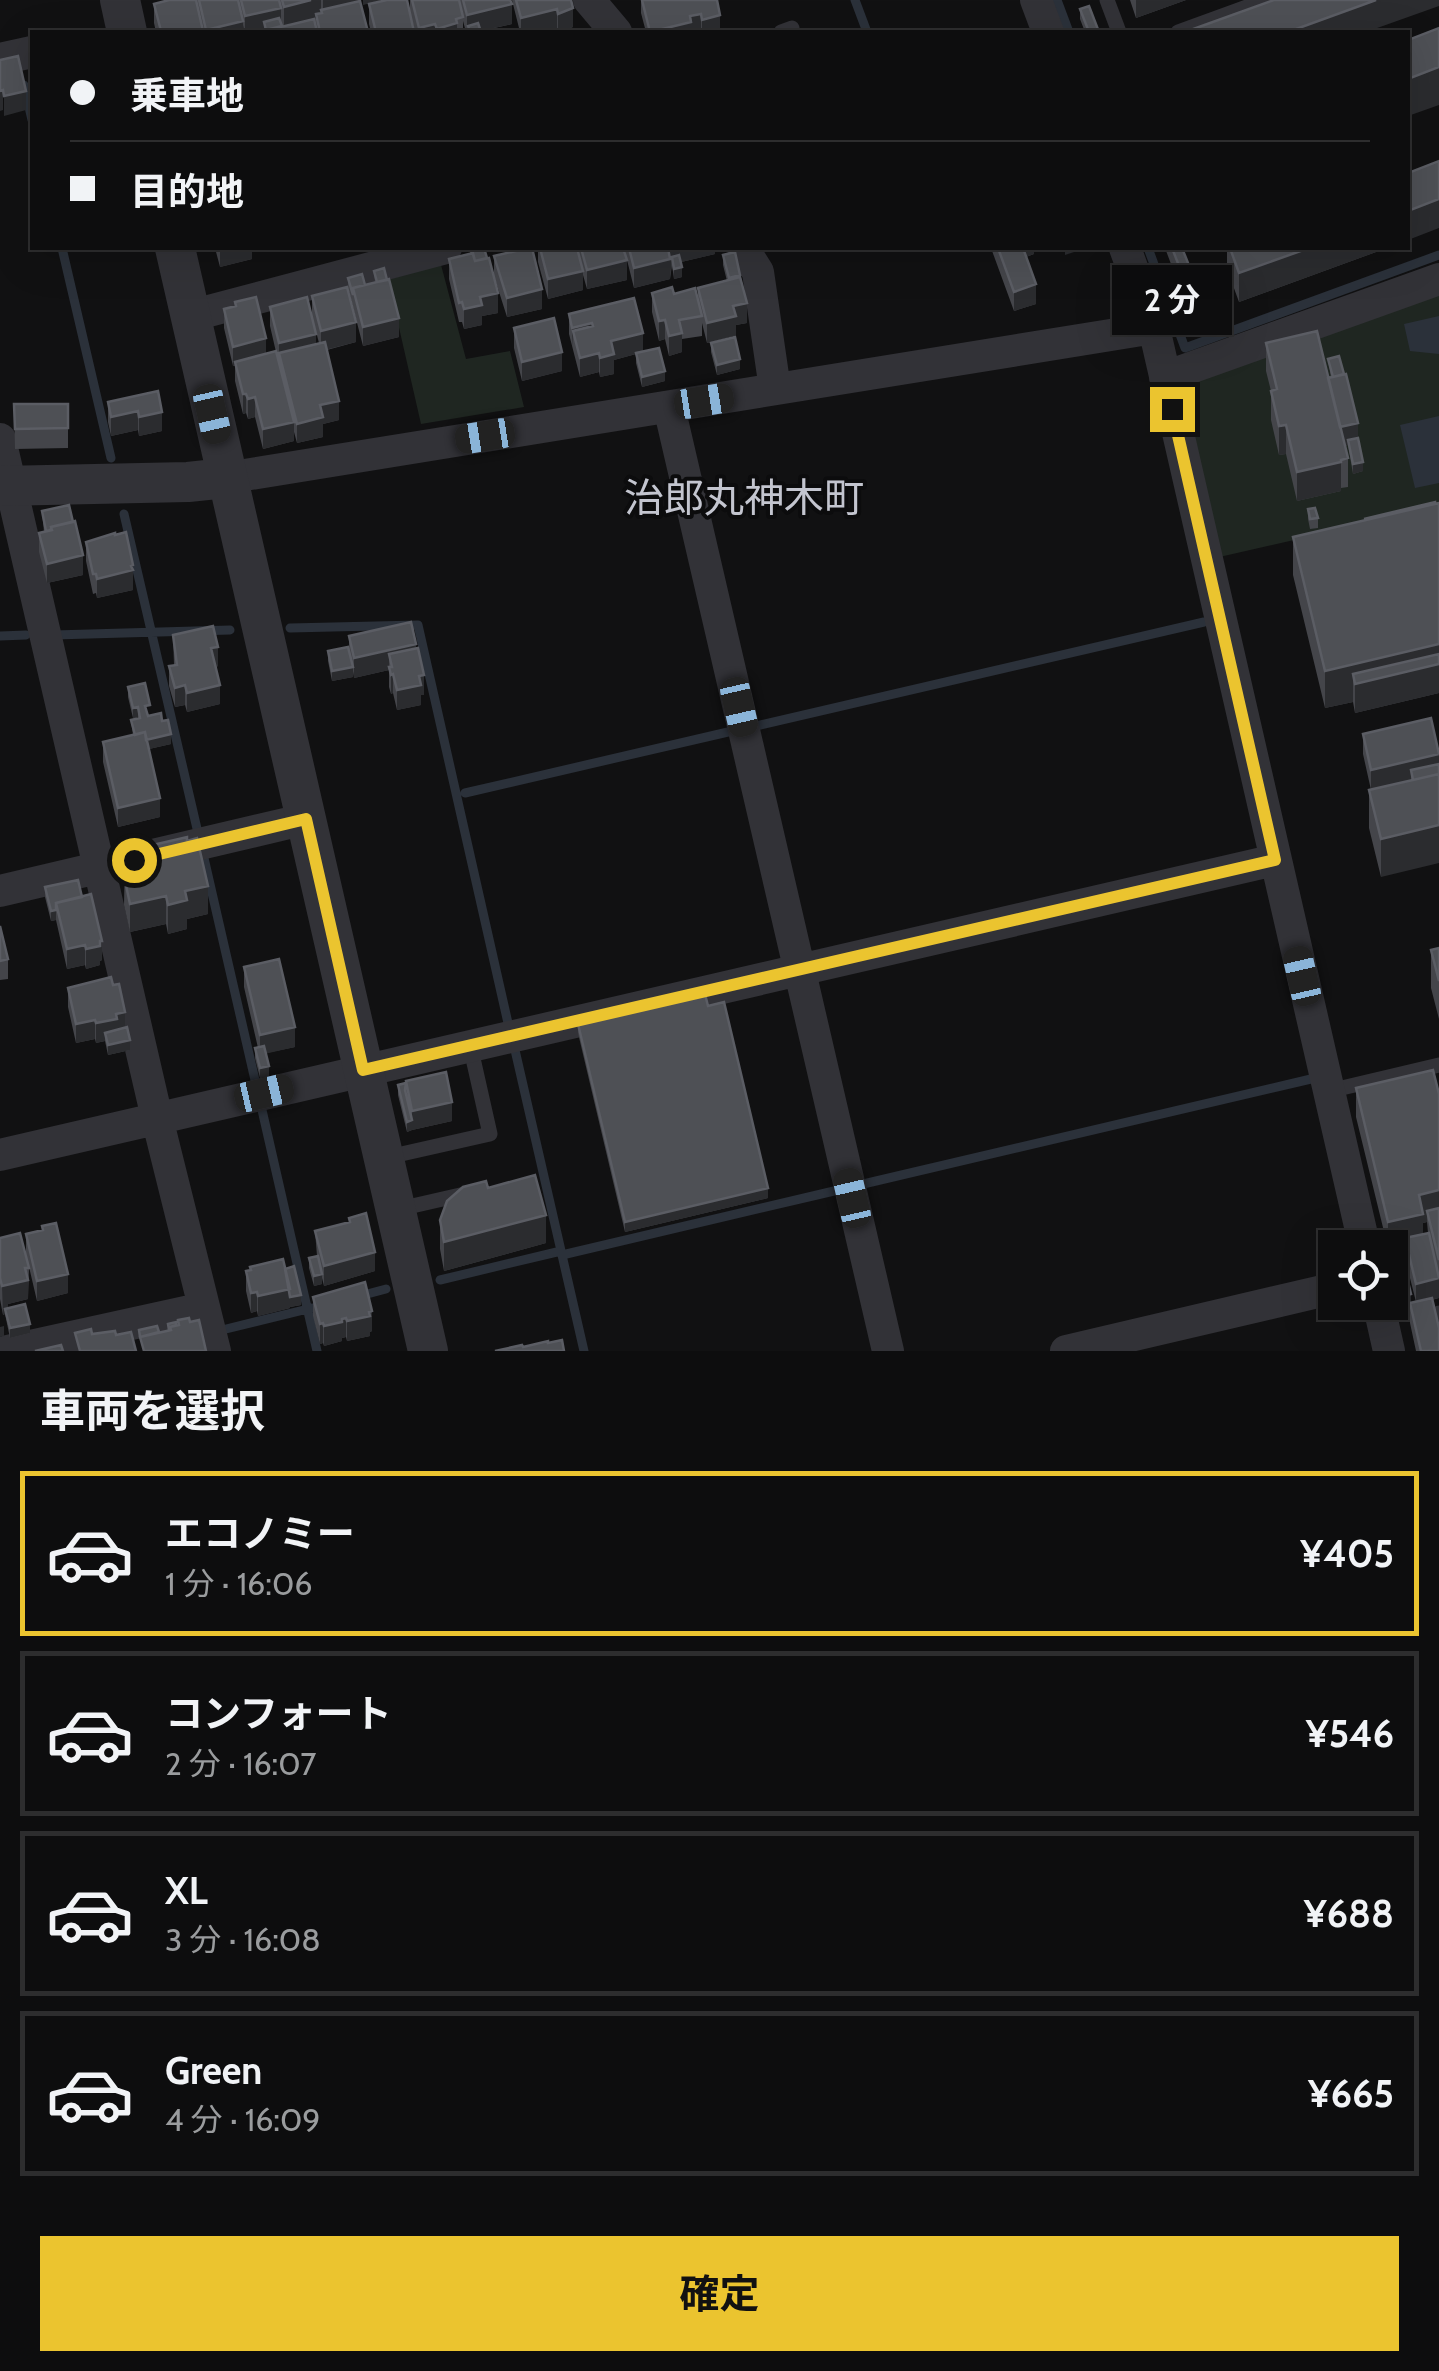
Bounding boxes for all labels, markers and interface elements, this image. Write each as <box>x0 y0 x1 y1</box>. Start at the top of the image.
text: 乗車地 <box>130 72 244 119</box>
text: 目的地 <box>130 168 244 215</box>
callout: 2 分 <box>1112 264 1232 334</box>
text: 2 分 <box>1144 280 1200 319</box>
car <box>191 381 233 447</box>
car <box>672 381 736 421</box>
route end <box>1150 387 1195 432</box>
car <box>453 416 517 456</box>
district label: 治郎丸神木町 <box>624 473 864 522</box>
car <box>718 674 760 740</box>
route start <box>112 838 157 883</box>
car <box>1281 943 1323 1009</box>
car <box>231 1072 297 1114</box>
car <box>831 1165 873 1231</box>
map controls <box>1318 1230 1408 1320</box>
button: locate <box>1318 1230 1408 1320</box>
text: 車両を選択 <box>40 1384 265 1438</box>
icon: car <box>45 1509 135 1599</box>
text: エコノミー <box>165 1510 355 1557</box>
text: ¥405 <box>1300 1530 1394 1577</box>
text: 1 分 · 16:06 <box>165 1564 312 1603</box>
icon: car <box>45 1689 135 1779</box>
text: コンフォート <box>165 1690 392 1737</box>
text: ¥546 <box>1306 1710 1394 1757</box>
text: 2 分 · 16:07 <box>165 1744 316 1783</box>
text: XL <box>165 1867 208 1914</box>
icon: car <box>45 1869 135 1959</box>
text: ¥688 <box>1304 1890 1394 1937</box>
text: 3 分 · 16:08 <box>165 1920 321 1959</box>
text: Green <box>165 2047 262 2094</box>
icon: car <box>45 2049 135 2139</box>
text: ¥665 <box>1308 2070 1394 2117</box>
text: 4 分 · 16:09 <box>165 2100 321 2139</box>
button: 確定 <box>40 2236 1399 2351</box>

